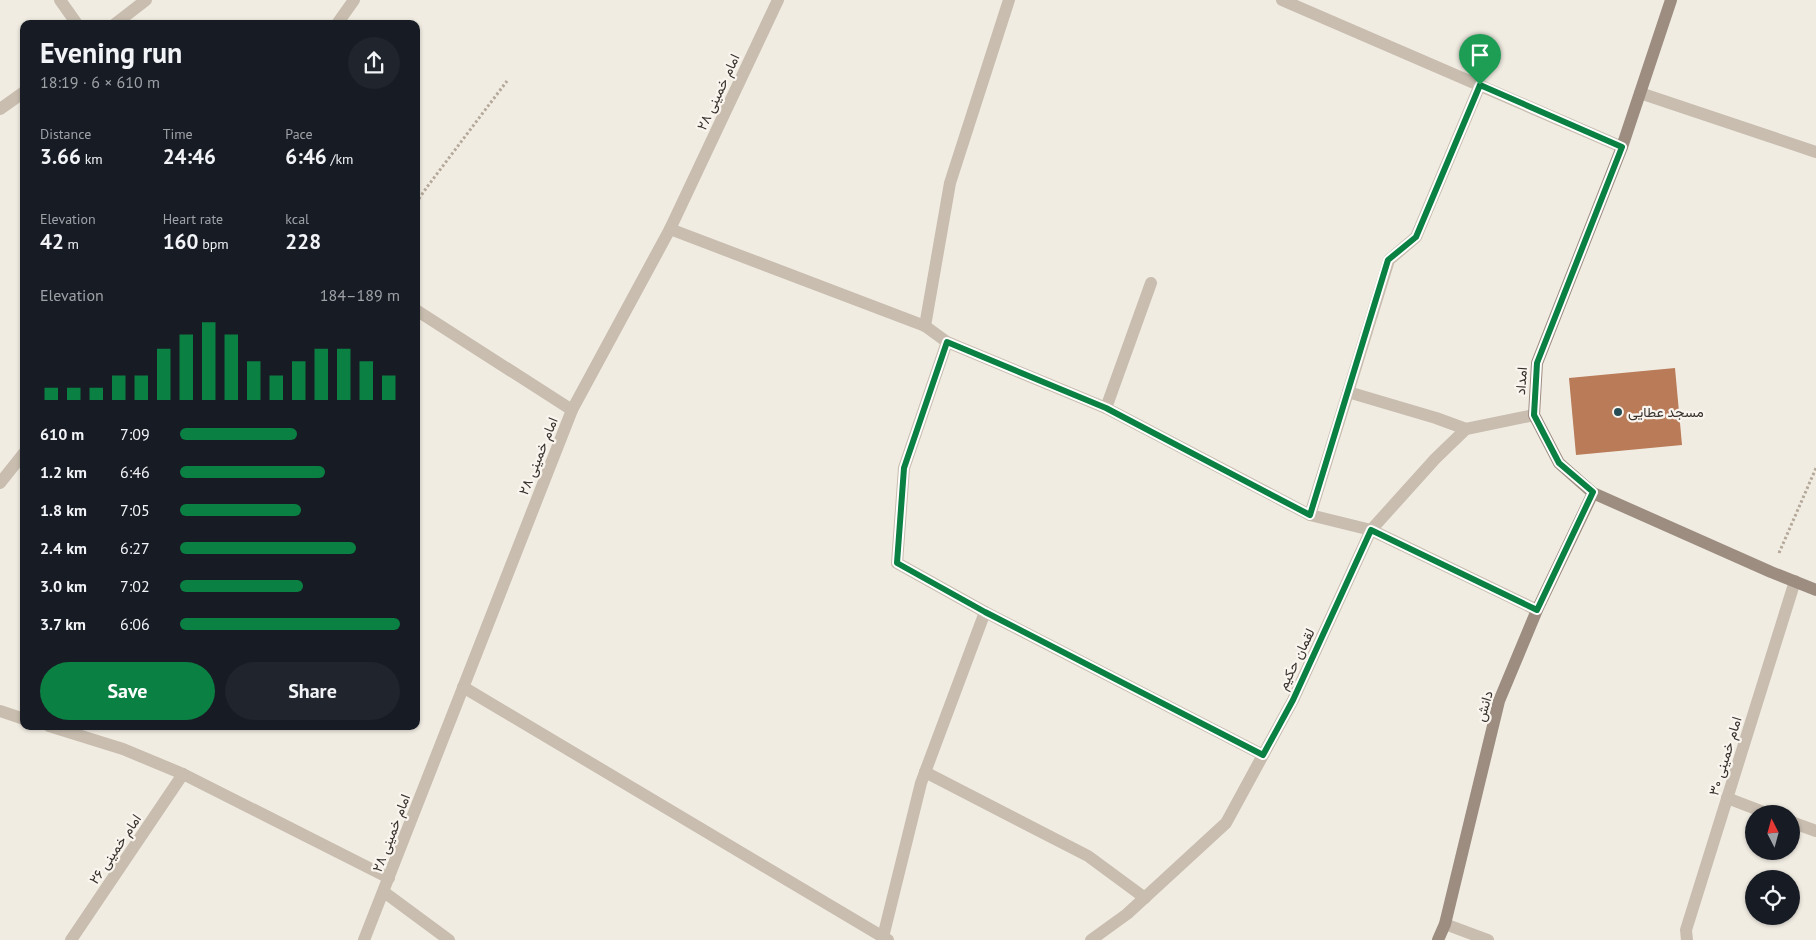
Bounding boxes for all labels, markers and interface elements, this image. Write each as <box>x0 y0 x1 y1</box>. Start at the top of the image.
text: Evening run <box>40 34 182 71</box>
pin <box>1459 34 1501 85</box>
button: share <box>348 37 400 89</box>
icon: arrive <box>1466 41 1494 69</box>
street label: امام خمینی ۲۸ <box>693 51 743 133</box>
text: 18:19 · 6 × 610 m <box>40 72 160 92</box>
text: Distance <box>40 125 91 143</box>
text: Time <box>163 125 193 143</box>
text: Pace <box>285 125 313 143</box>
text: 3.66 <box>40 143 81 170</box>
text: 24:46 <box>163 143 216 170</box>
text: 6:46 <box>285 143 327 170</box>
text: km <box>81 150 103 168</box>
text: /km <box>327 150 353 168</box>
text: Elevation <box>40 210 96 228</box>
text: Heart rate <box>163 210 223 228</box>
text: kcal <box>285 210 309 228</box>
text: 42 <box>40 228 64 255</box>
text: 160 <box>163 228 198 255</box>
text: 228 <box>285 228 321 255</box>
text: m <box>64 235 79 253</box>
text: bpm <box>198 235 229 253</box>
text: Elevation <box>40 285 104 305</box>
text: 184–189 m <box>320 285 400 305</box>
street label: امداد <box>1511 366 1531 396</box>
place label: مسجد عطایی <box>1628 403 1704 421</box>
marker: مسجد عطایی <box>1612 406 1624 418</box>
street label: امام خمینی ۲۸ <box>514 415 562 497</box>
text: 610 m <box>40 424 84 444</box>
text: 7:09 <box>120 424 150 444</box>
text: 1.2 km <box>40 462 87 482</box>
text: 6:46 <box>120 462 150 482</box>
text: 1.8 km <box>40 500 87 520</box>
text: 7:05 <box>120 500 150 520</box>
text: 2.4 km <box>40 538 87 558</box>
text: 6:27 <box>120 538 150 558</box>
text: 3.0 km <box>40 576 87 596</box>
text: 7:02 <box>120 576 150 596</box>
text: 3.7 km <box>40 614 86 634</box>
text: 6:06 <box>120 614 150 634</box>
street label: لقمان حکیم <box>1273 625 1319 693</box>
button: Save <box>40 662 215 720</box>
button: Share <box>225 662 400 720</box>
street label: دانش <box>1471 688 1497 724</box>
street label: امام خمینی ۳۰ <box>1704 714 1746 798</box>
street label: امام خمینی ۲۸ <box>368 791 414 875</box>
north arrow <box>1745 805 1800 860</box>
map controls <box>1745 805 1800 925</box>
street label: امام خمینی ۲۶ <box>85 811 145 887</box>
button: locate <box>1745 870 1800 925</box>

